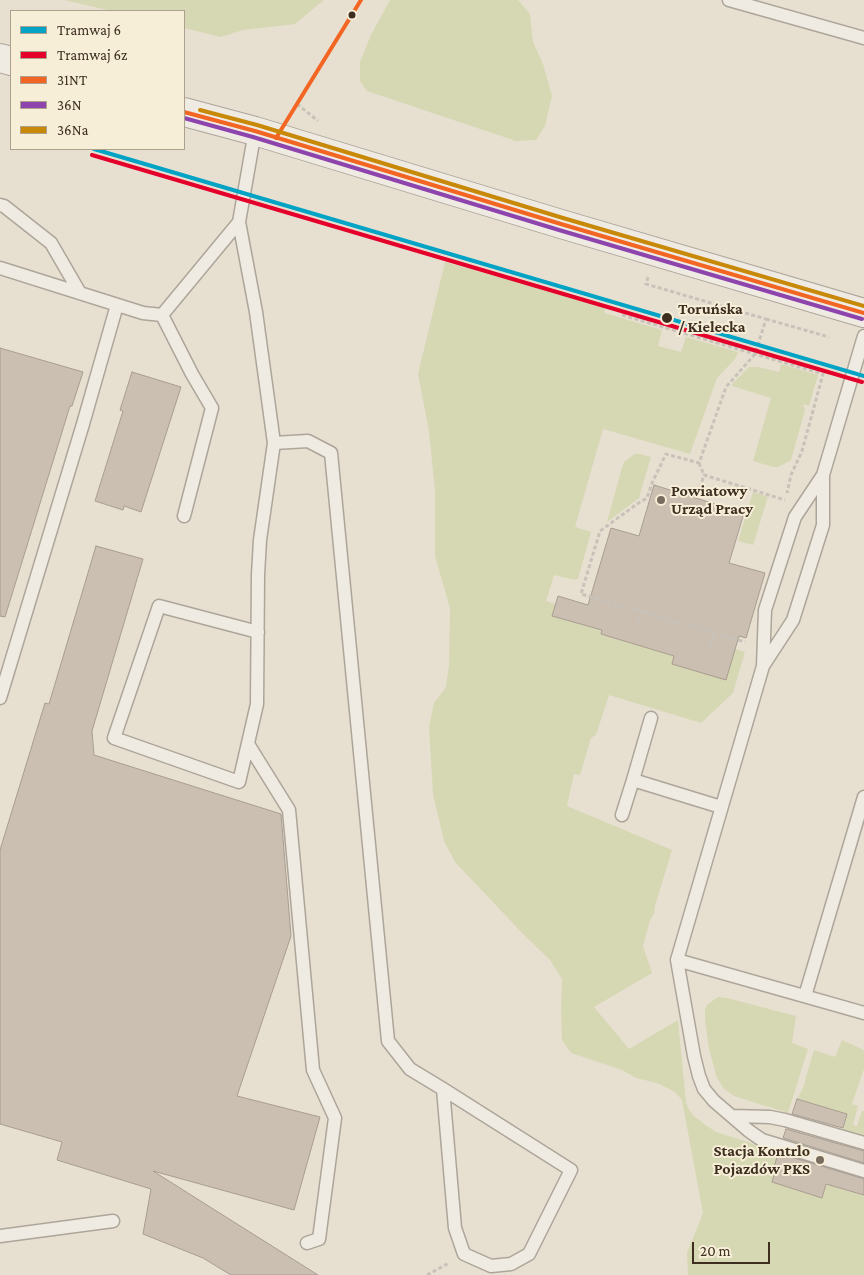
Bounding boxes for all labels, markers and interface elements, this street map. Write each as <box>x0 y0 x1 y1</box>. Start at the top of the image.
legend <box>10 10 185 150</box>
unlabelled marker <box>347 10 357 20</box>
text: Tramwaj 6 <box>57 22 121 38</box>
text: Tramwaj 6z <box>57 47 127 63</box>
text: 31NT <box>57 72 87 88</box>
text: 36N <box>57 97 82 113</box>
text: 36Na <box>57 122 88 138</box>
place label: Toruńska / Kielecka <box>678 299 745 337</box>
marker: Toruńska / Kielecka <box>660 311 674 325</box>
place label: Powiatowy Urząd Pracy <box>671 481 753 519</box>
marker: Powiatowy Urząd Pracy <box>655 494 667 506</box>
place label: Stacja Kontrlo Pojazdów PKS <box>714 1141 810 1179</box>
marker: Stacja Kontrlo Pojazdów PKS <box>814 1154 826 1166</box>
scale bar <box>694 1232 772 1264</box>
text: 20 m <box>700 1243 731 1259</box>

